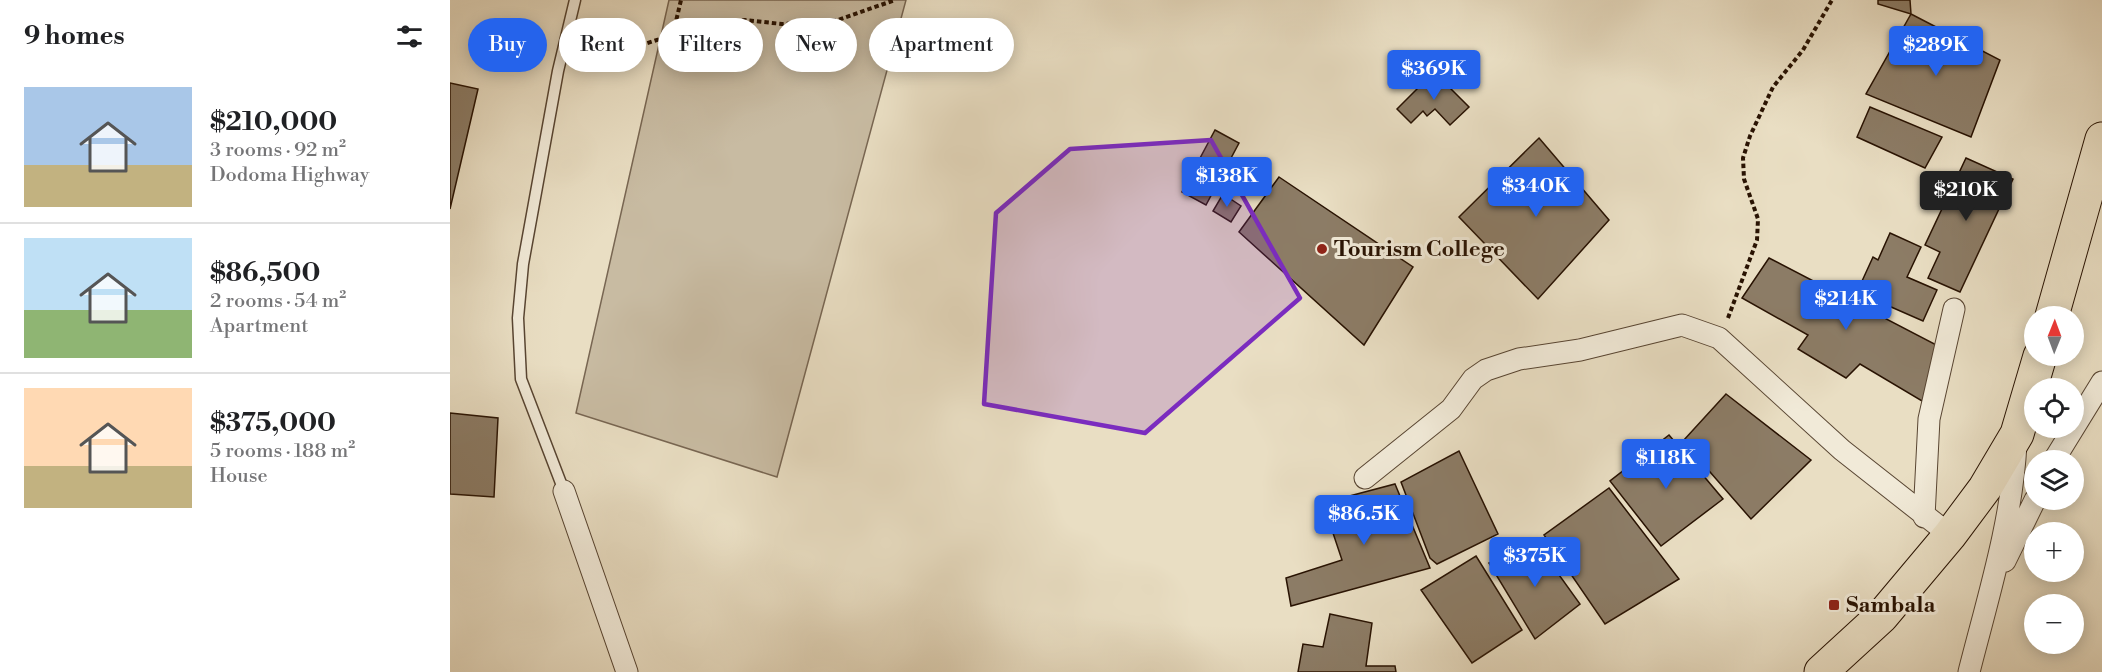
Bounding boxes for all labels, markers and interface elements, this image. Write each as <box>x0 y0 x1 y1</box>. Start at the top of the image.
chip: Buy <box>468 18 547 72</box>
chip: Rent <box>559 18 646 72</box>
chip: Filters <box>658 18 763 72</box>
chip: New <box>775 18 857 72</box>
chip: Apartment <box>869 18 1014 72</box>
text: 9 homes <box>24 20 125 52</box>
icon: filters <box>393 20 426 53</box>
pin: $289K <box>1894 26 1978 77</box>
text: $289K <box>1903 33 1969 58</box>
pin: $369K <box>1392 50 1476 101</box>
text: $369K <box>1401 57 1467 82</box>
text: $210,000 <box>210 106 337 138</box>
icon: home <box>72 111 144 183</box>
text: 3 rooms · 92 m² <box>210 138 346 163</box>
pin: $138K <box>1185 157 1269 208</box>
text: Dodoma Highway <box>210 163 370 188</box>
text: $138K <box>1196 164 1258 189</box>
pin: $340K <box>1494 167 1578 218</box>
pin: $210K <box>1924 171 2008 222</box>
text: $340K <box>1502 174 1570 199</box>
text: $210K <box>1934 178 1998 203</box>
place label: Tourism College <box>1334 236 1505 263</box>
marker: Tourism College <box>1315 242 1329 256</box>
text: $86,500 <box>210 257 320 289</box>
icon: home <box>72 262 144 334</box>
pin: $214K <box>1804 280 1888 331</box>
text: $214K <box>1815 287 1877 312</box>
text: 2 rooms · 54 m² <box>210 289 346 314</box>
north arrow <box>2024 306 2084 366</box>
map controls <box>2024 306 2084 654</box>
text: Apartment <box>210 314 308 339</box>
button: locate <box>2024 378 2084 438</box>
text: $375,000 <box>210 407 336 439</box>
icon: home <box>72 412 144 484</box>
text: 5 rooms · 188 m² <box>210 439 355 464</box>
pin: $118K <box>1624 439 1708 490</box>
text: $118K <box>1636 446 1696 471</box>
button: layers <box>2024 450 2084 510</box>
text: House <box>210 464 268 489</box>
pin: $86.5K <box>1315 495 1413 546</box>
text: $86.5K <box>1328 502 1400 527</box>
button: + <box>2024 522 2084 582</box>
pin: $375K <box>1493 537 1577 588</box>
text: $375K <box>1503 544 1567 569</box>
place label: Sambala <box>1846 592 1936 619</box>
button: − <box>2024 594 2084 654</box>
marker: Sambala <box>1827 598 1841 612</box>

